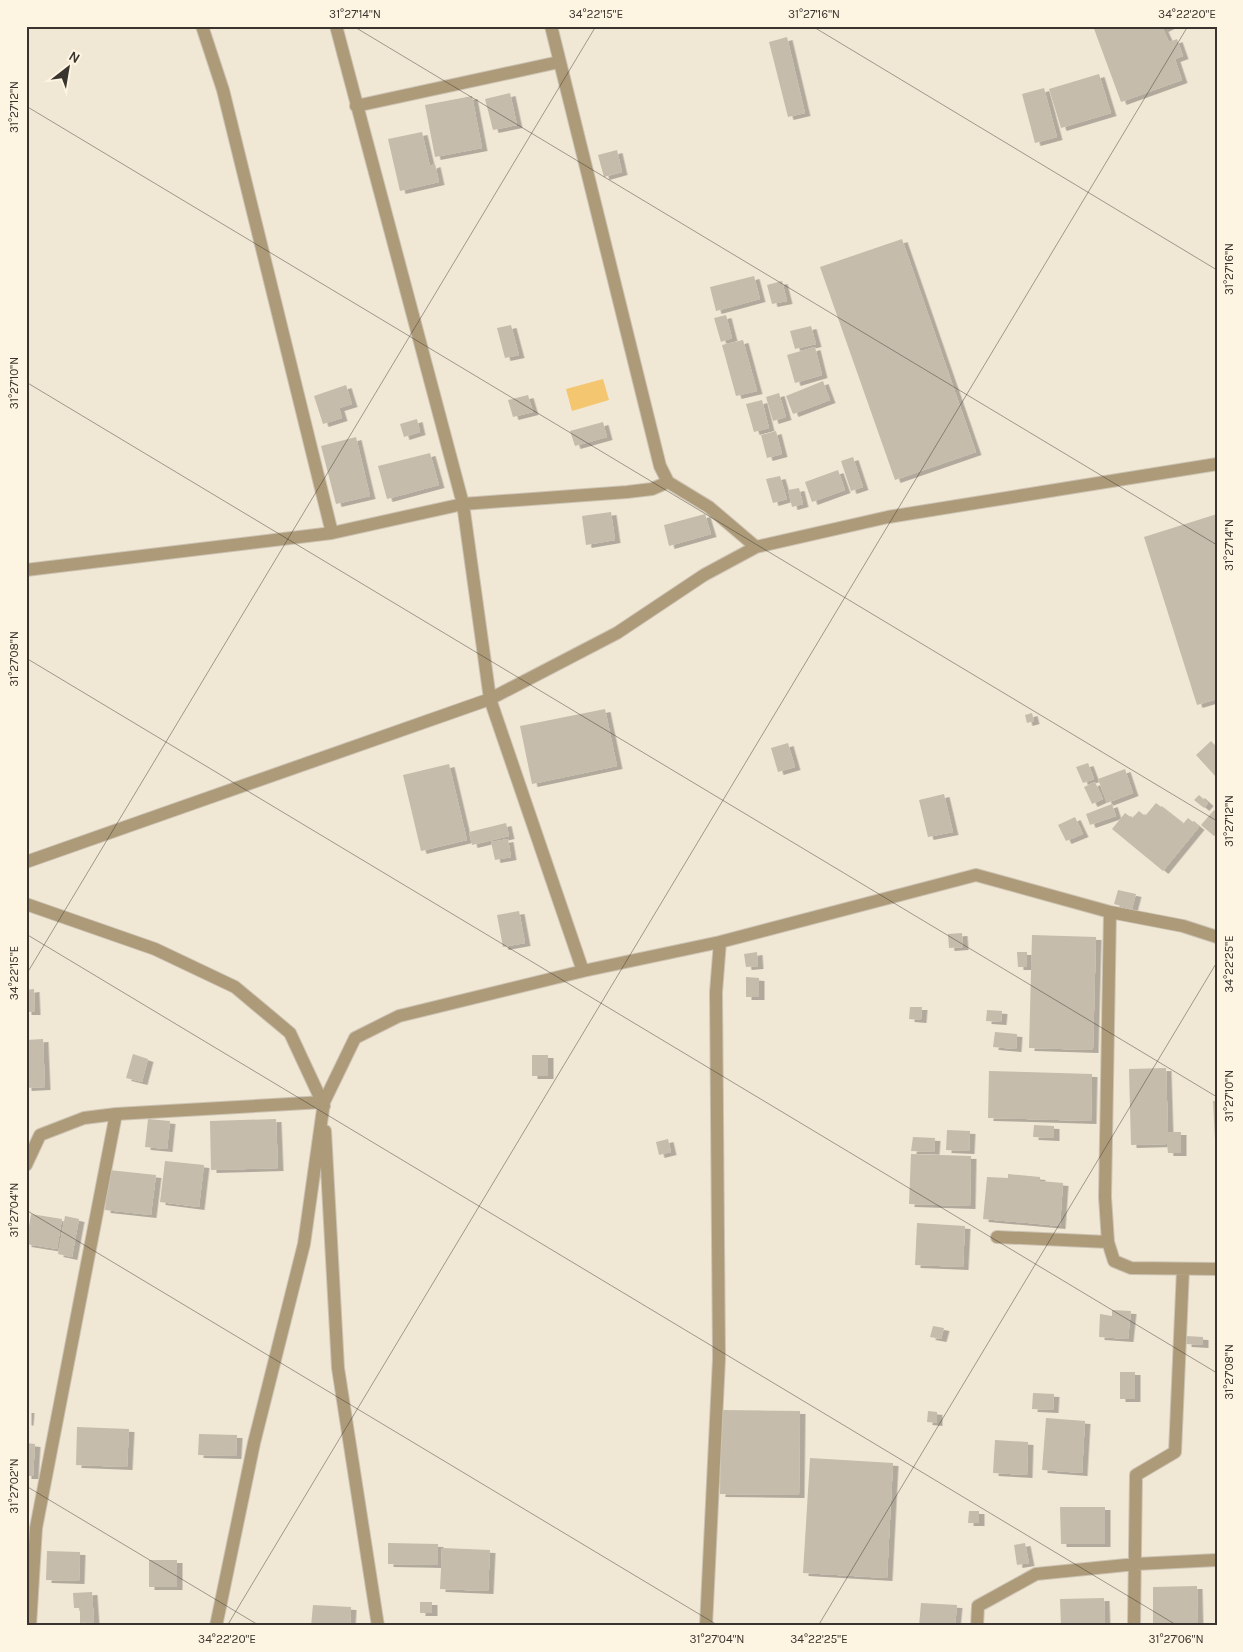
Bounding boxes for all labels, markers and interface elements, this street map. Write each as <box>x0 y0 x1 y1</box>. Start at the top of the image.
text: 31°27'14"N <box>329 7 381 21</box>
text: 34°22'15"E <box>569 7 623 21</box>
text: 31°27'16"N <box>788 7 840 21</box>
text: 34°22'20"E <box>1158 7 1216 21</box>
north arrow <box>42 42 92 92</box>
text: N <box>66 47 83 67</box>
text: 31°27'12"N <box>7 81 21 133</box>
text: 31°27'16"N <box>1222 243 1236 295</box>
text: 31°27'10"N <box>7 357 21 409</box>
text: 31°27'14"N <box>1222 519 1236 571</box>
text: 31°27'08"N <box>7 631 21 687</box>
text: 31°27'12"N <box>1222 795 1236 847</box>
text: 34°22'25"E <box>1222 935 1236 993</box>
text: 34°22'15"E <box>7 946 21 1000</box>
text: 31°27'10"N <box>1222 1070 1236 1122</box>
text: 31°27'04"N <box>7 1182 21 1238</box>
text: 31°27'08"N <box>1222 1344 1236 1400</box>
text: 31°27'02"N <box>7 1458 21 1514</box>
text: 34°22'20"E <box>198 1632 256 1646</box>
text: 31°27'04"N <box>689 1632 745 1646</box>
text: 34°22'25"E <box>790 1632 848 1646</box>
text: 31°27'06"N <box>1148 1632 1204 1646</box>

